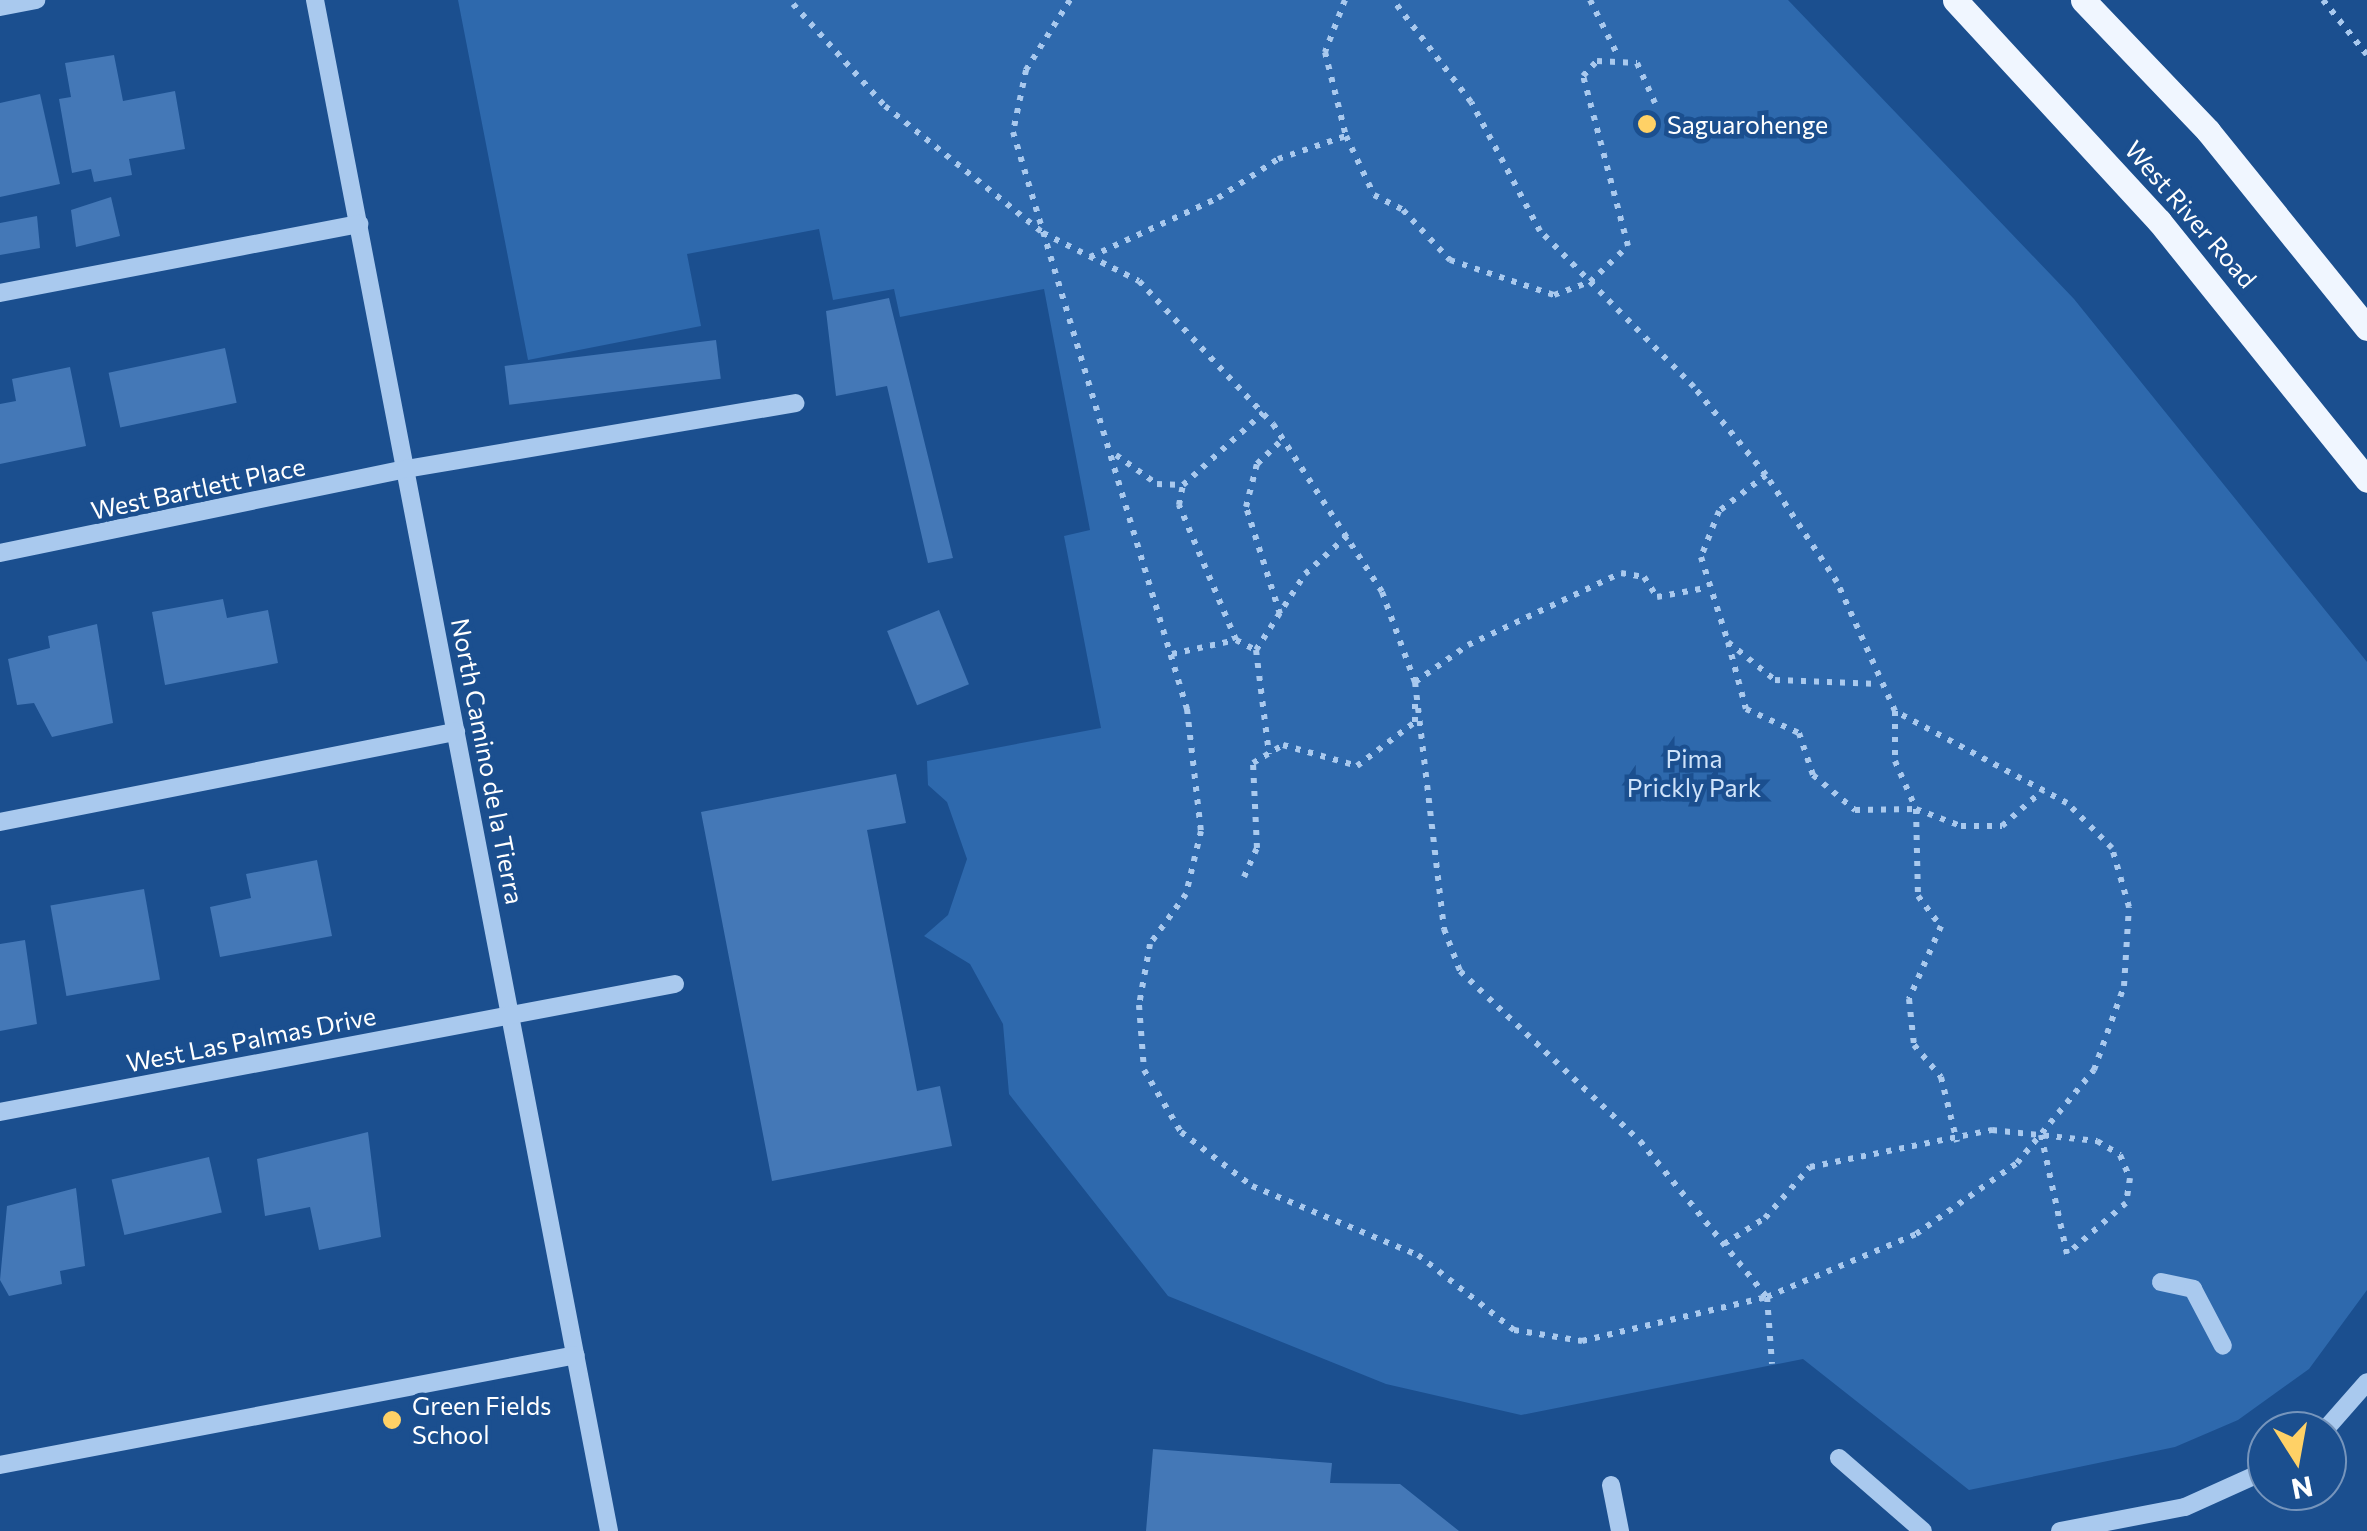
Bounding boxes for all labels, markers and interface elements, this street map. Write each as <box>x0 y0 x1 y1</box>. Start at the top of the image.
place label: Saguarohenge <box>1667 109 1828 139</box>
marker: Saguarohenge <box>1636 113 1658 135</box>
street label: West River Road <box>2119 134 2263 294</box>
street label: West Bartlett Place <box>88 451 308 525</box>
street label: North Camino de la Tierra <box>446 615 530 907</box>
park label: Pima Prickly Park <box>1627 744 1761 803</box>
street label: West Las Palmas Drive <box>124 1000 378 1078</box>
place label: Green Fields School <box>412 1391 551 1450</box>
marker: Green Fields School <box>381 1409 403 1431</box>
north arrow <box>2247 1411 2347 1511</box>
text: N <box>2289 1470 2316 1507</box>

